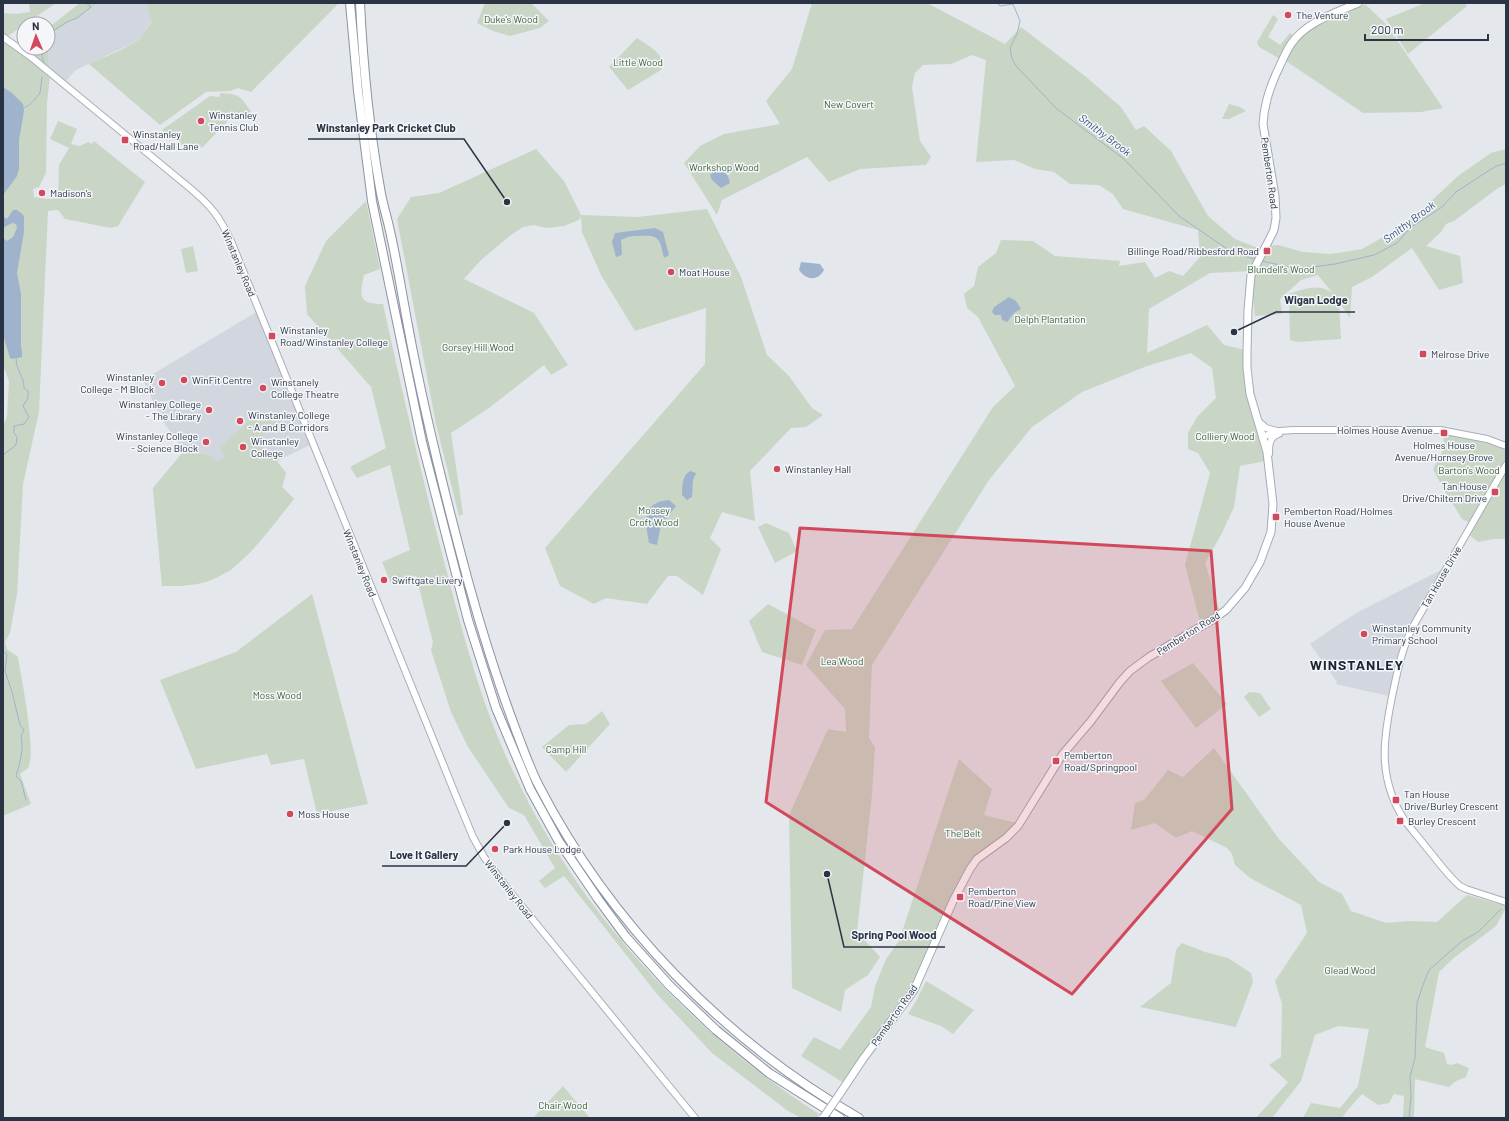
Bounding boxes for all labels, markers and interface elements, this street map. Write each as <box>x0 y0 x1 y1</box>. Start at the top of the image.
place label: The Venture <box>1296 9 1348 21</box>
marker: The Venture <box>1283 10 1293 20</box>
park label: Duke's Wood <box>484 13 538 25</box>
north arrow <box>16 16 56 56</box>
scale bar <box>1365 16 1488 42</box>
text: N <box>32 19 40 32</box>
text: 200 m <box>1371 22 1403 36</box>
park label: Little Wood <box>613 56 663 68</box>
park label: New Covert <box>824 98 874 110</box>
place label: Winstanley Tennis Club <box>209 109 259 133</box>
water label: Smithy Brook <box>1077 111 1134 159</box>
marker: Winstanley Tennis Club <box>196 116 206 126</box>
callout: Winstanley Park Cricket Club <box>308 116 464 139</box>
text: Winstanley Park Cricket Club <box>316 121 456 134</box>
place label: Winstanley Road/Hall Lane <box>133 128 199 152</box>
marker: Winstanley Road/Hall Lane <box>120 135 130 145</box>
street label: Pemberton Road <box>1259 136 1281 210</box>
park label: Workshop Wood <box>689 161 759 173</box>
place label: Madison's <box>50 187 92 199</box>
marker: Madison's <box>37 188 47 198</box>
water label: Smithy Brook <box>1380 197 1438 245</box>
street label: Winstanley Road <box>219 228 259 298</box>
place label: Billinge Road/Ribbesford Road <box>1128 245 1259 257</box>
marker: Billinge Road/Ribbesford Road <box>1262 246 1272 256</box>
park label: Blundell's Wood <box>1247 263 1315 275</box>
place label: Moat House <box>679 266 730 278</box>
marker: Moat House <box>666 267 676 277</box>
callout: Wigan Lodge <box>1276 289 1355 312</box>
text: Wigan Lodge <box>1284 293 1348 306</box>
park label: Delph Plantation <box>1014 313 1086 325</box>
place label: Winstanley Road/Winstanley College <box>280 324 388 348</box>
marker: Winstanley Road/Winstanley College <box>267 331 277 341</box>
park label: Gorsey Hill Wood <box>442 341 514 353</box>
place label: Melrose Drive <box>1431 348 1489 360</box>
marker: Melrose Drive <box>1418 349 1428 359</box>
place label: Winstanley College - M Block <box>81 371 154 395</box>
place label: WinFit Centre <box>192 374 252 386</box>
marker: WinFit Centre <box>179 375 189 385</box>
place label: Winstanely College Theatre <box>271 376 339 400</box>
marker: Winstanley College - M Block <box>157 378 167 388</box>
marker: Winstanely College Theatre <box>258 383 268 393</box>
place label: Winstanley College - The Library <box>119 398 201 422</box>
marker: Winstanley College - The Library <box>204 405 214 415</box>
place label: Winstanley College - A and B Corridors <box>248 409 330 433</box>
marker: Winstanley College - A and B Corridors <box>235 416 245 426</box>
street label: Holmes House Avenue <box>1337 424 1433 436</box>
marker: Holmes House Avenue/Hornsey Grove <box>1439 428 1449 438</box>
place label: Winstanley College - Science Block <box>116 430 198 454</box>
park label: Colliery Wood <box>1195 430 1255 442</box>
place label: Winstanley College <box>251 435 299 459</box>
marker: Winstanley College - Science Block <box>201 437 211 447</box>
place label: Holmes House Avenue/Hornsey Grove <box>1395 439 1493 463</box>
marker: Winstanley College <box>238 442 248 452</box>
place label: Winstanley Hall <box>785 463 851 475</box>
marker: Winstanley Hall <box>772 464 782 474</box>
park label: Barton's Wood <box>1438 464 1500 476</box>
place label: Tan House Drive/Chiltern Drive <box>1402 480 1487 504</box>
marker: Tan House Drive/Chiltern Drive <box>1490 487 1500 497</box>
park label: Mossey Croft Wood <box>630 504 678 528</box>
place label: Pemberton Road/Holmes House Avenue <box>1284 505 1393 529</box>
marker: Pemberton Road/Holmes House Avenue <box>1271 512 1281 522</box>
street label: Winstanley Road <box>341 527 379 599</box>
street label: Tan House Drive <box>1418 544 1464 610</box>
place label: Swiftgate Livery <box>392 574 463 586</box>
marker: Swiftgate Livery <box>379 575 389 585</box>
street label: Pemberton Road <box>1154 609 1222 657</box>
place label: Winstanley Community Primary School <box>1372 622 1472 646</box>
marker: Winstanley Community Primary School <box>1359 629 1369 639</box>
park label: Lea Wood <box>821 655 863 667</box>
district label: WINSTANLEY <box>1310 656 1404 673</box>
park label: Moss Wood <box>253 689 301 701</box>
park label: Camp Hill <box>546 743 586 755</box>
place label: Pemberton Road/Springpool <box>1064 749 1137 773</box>
marker: Pemberton Road/Springpool <box>1051 756 1061 766</box>
place label: Tan House Drive/Burley Crescent <box>1404 788 1499 812</box>
marker: Tan House Drive/Burley Crescent <box>1391 795 1401 805</box>
place label: Moss House <box>298 808 350 820</box>
marker: Moss House <box>285 809 295 819</box>
place label: Burley Crescent <box>1408 815 1477 827</box>
marker: Burley Crescent <box>1395 816 1405 826</box>
park label: The Belt <box>945 827 981 839</box>
callout: Love It Gallery <box>382 843 466 866</box>
place label: Park House Lodge <box>503 843 581 855</box>
marker: Park House Lodge <box>490 844 500 854</box>
text: Love It Gallery <box>390 848 459 861</box>
street label: Winstanley Road <box>482 857 536 921</box>
place label: Pemberton Road/Pine View <box>968 885 1036 909</box>
marker: Pemberton Road/Pine View <box>955 892 965 902</box>
callout: Spring Pool Wood <box>844 924 945 947</box>
text: Spring Pool Wood <box>852 928 936 941</box>
park label: Glead Wood <box>1325 964 1375 976</box>
street label: Pemberton Road <box>868 982 920 1048</box>
park label: Chair Wood <box>538 1099 588 1111</box>

